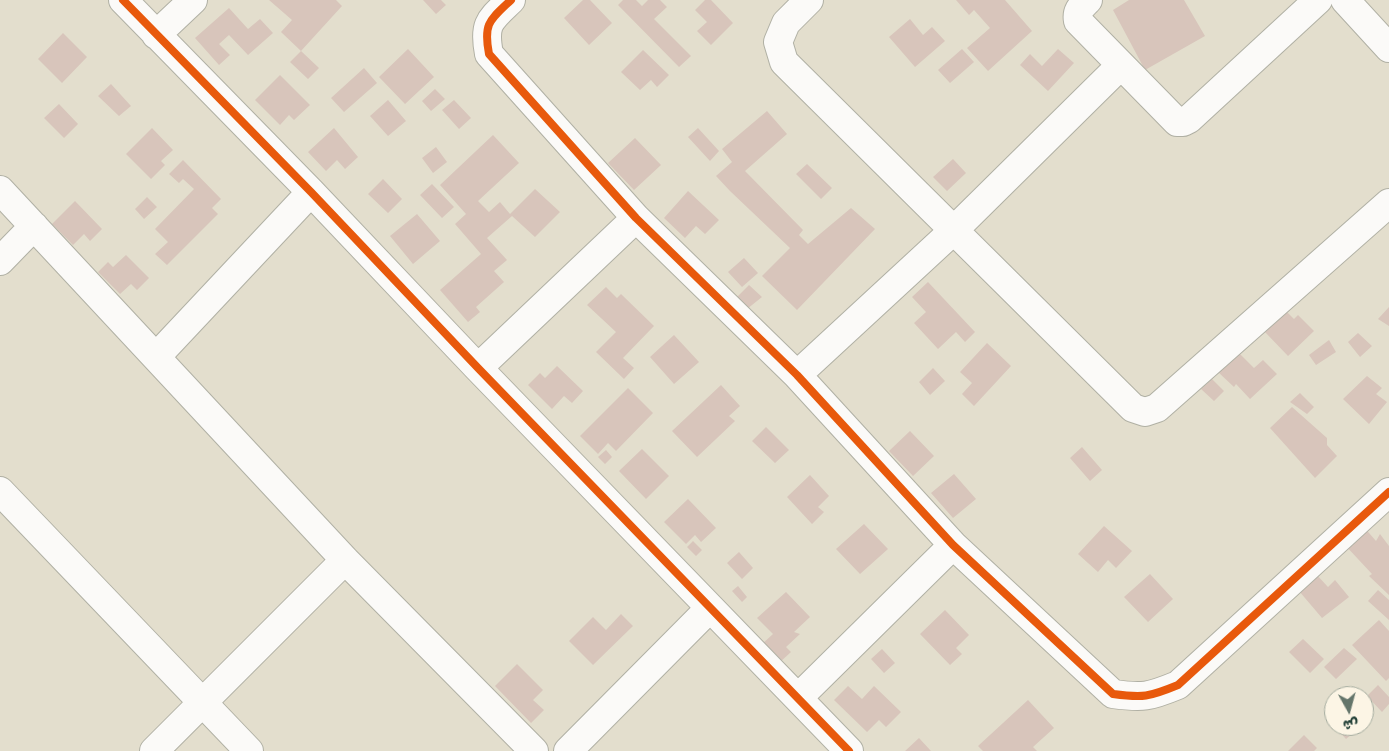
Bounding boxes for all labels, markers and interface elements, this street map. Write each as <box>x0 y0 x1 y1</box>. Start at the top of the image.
north arrow <box>1324 686 1374 736</box>
text: ش <box>1342 715 1359 735</box>

